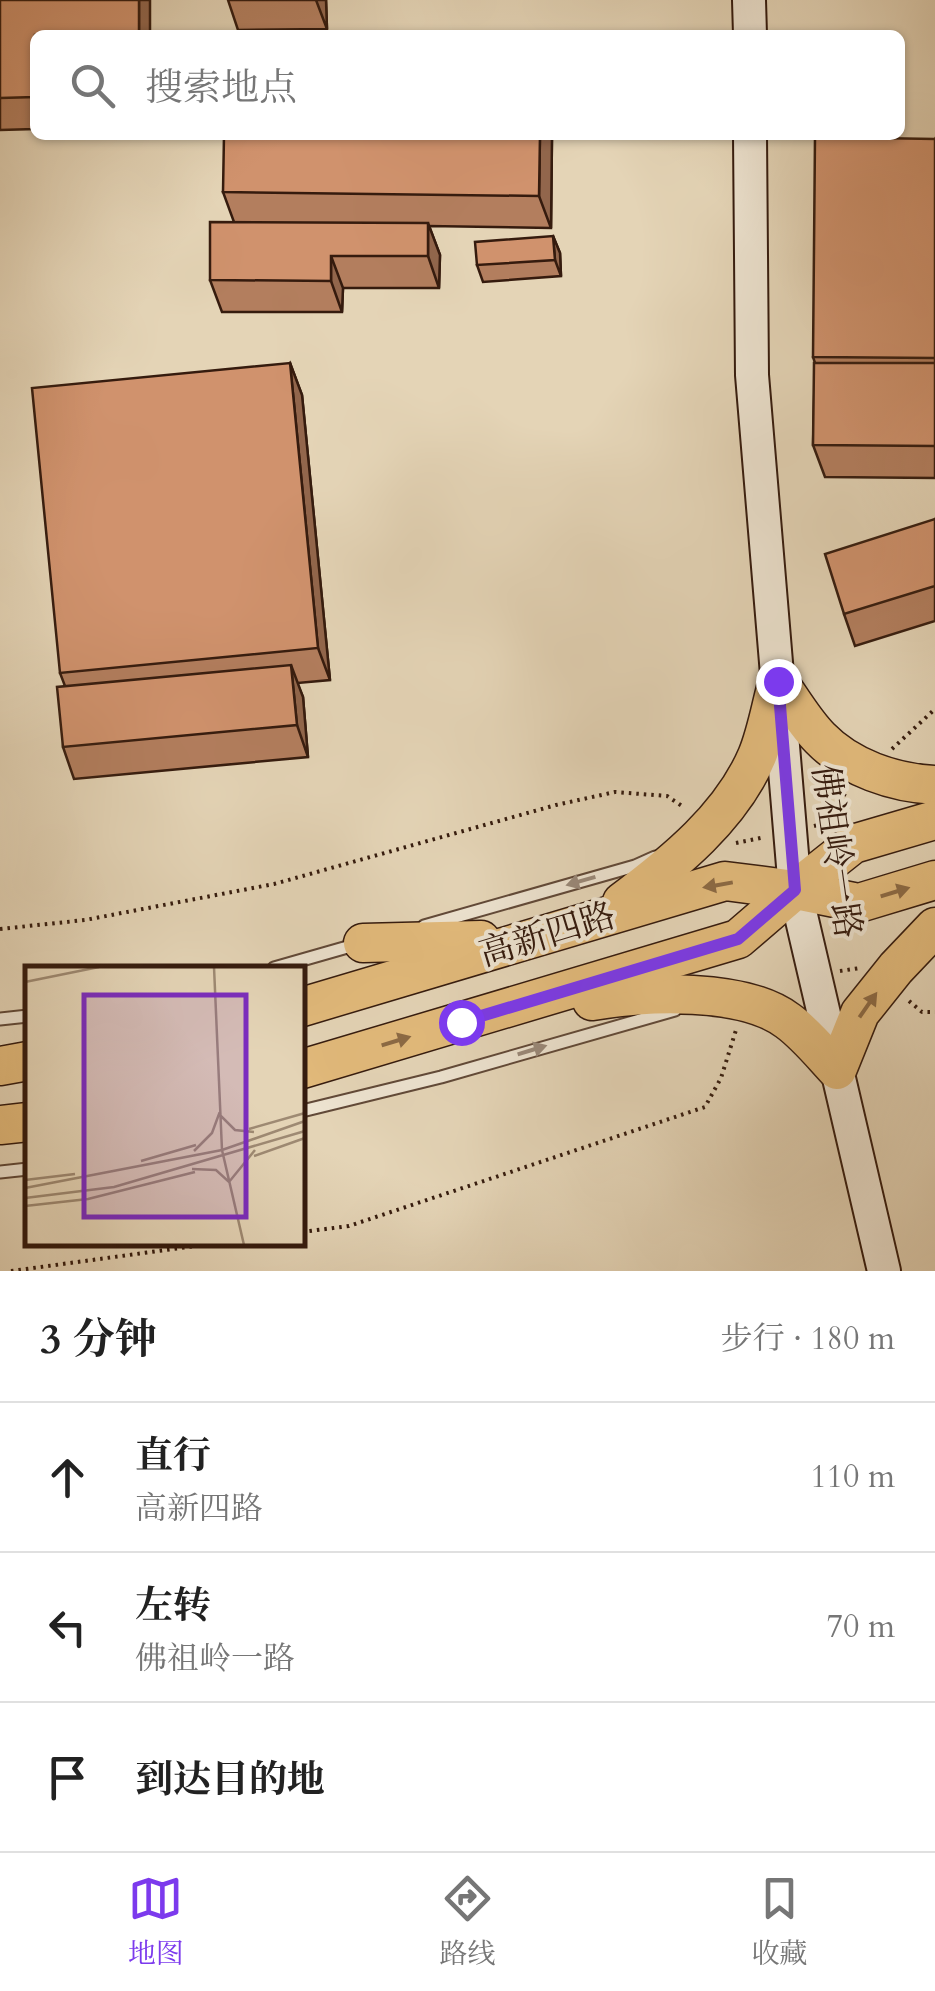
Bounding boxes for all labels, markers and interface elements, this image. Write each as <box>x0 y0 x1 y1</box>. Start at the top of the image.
search box <box>30 30 905 140</box>
icon: search <box>65 58 120 113</box>
text: 搜索地点 <box>145 62 297 114</box>
route end <box>756 659 802 705</box>
street label: 佛祖岭一路 <box>800 761 872 941</box>
one-way arrow <box>566 874 597 890</box>
one-way arrow <box>702 878 733 893</box>
one-way arrow <box>880 884 911 899</box>
street label: 高新四路 <box>473 892 621 978</box>
inset map <box>25 966 305 1246</box>
one-way arrow <box>858 992 877 1018</box>
route start <box>439 1000 485 1046</box>
one-way arrow <box>381 1033 412 1048</box>
one-way arrow <box>517 1042 548 1057</box>
text: 3 分钟 <box>40 1311 157 1368</box>
text: 步行 · 180 m <box>721 1317 895 1361</box>
text: 直行 <box>135 1430 211 1482</box>
icon: ahead <box>40 1450 95 1505</box>
text: 110 m <box>810 1455 895 1499</box>
text: 高新四路 <box>135 1487 263 1531</box>
text: 左转 <box>135 1580 211 1632</box>
icon: left <box>40 1600 95 1655</box>
text: 70 m <box>827 1605 895 1649</box>
text: 佛祖岭一路 <box>135 1637 295 1681</box>
icon: arrive <box>40 1750 95 1805</box>
text: 到达目的地 <box>135 1754 325 1806</box>
tab: 地图 <box>128 1871 184 1973</box>
tab: 路线 <box>439 1871 495 1973</box>
tab: 收藏 <box>751 1871 807 1973</box>

